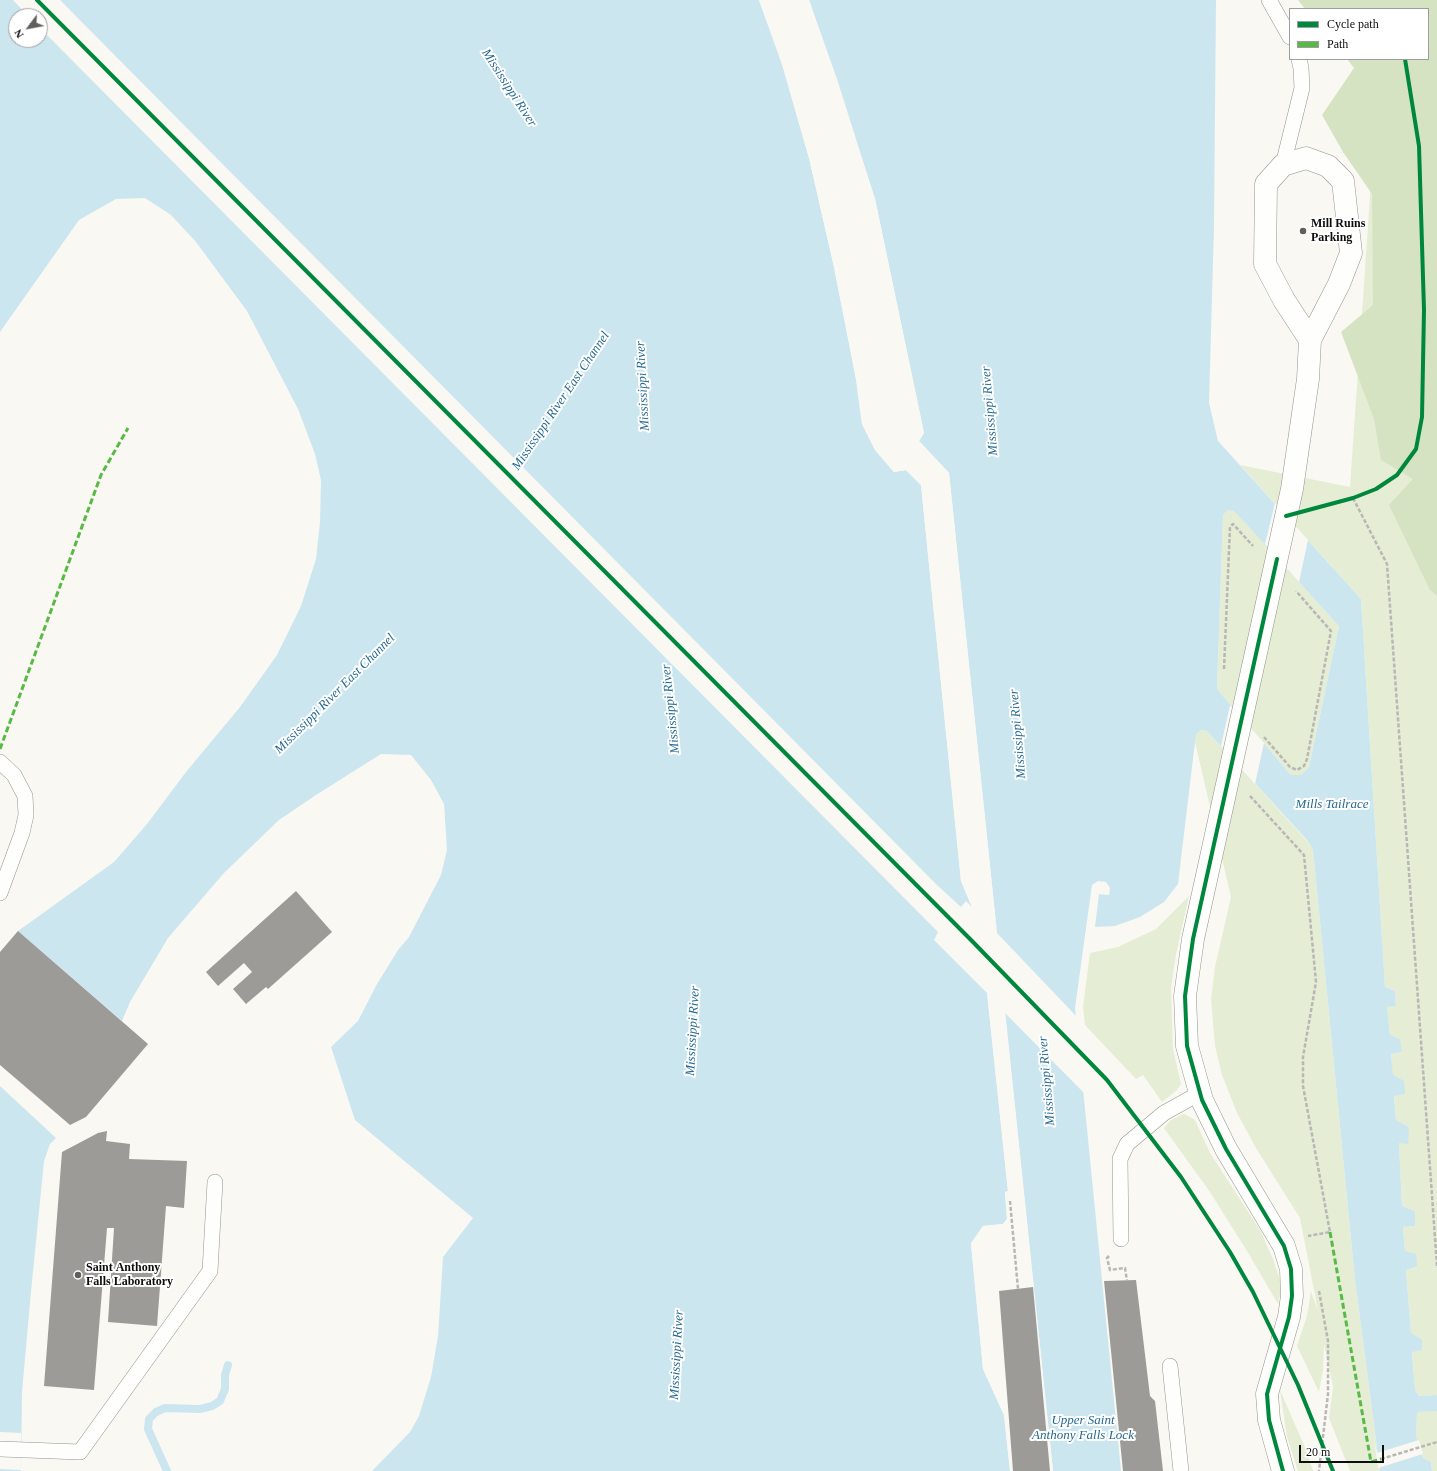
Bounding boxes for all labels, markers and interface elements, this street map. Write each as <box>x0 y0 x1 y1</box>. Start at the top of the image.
north arrow <box>8 8 48 48</box>
legend <box>1289 8 1429 60</box>
text: Cycle path <box>1327 17 1379 31</box>
text: N <box>11 27 26 40</box>
text: Path <box>1327 37 1348 51</box>
water label: Mississippi River <box>478 46 540 130</box>
place label: Mill Ruins Parking <box>1311 217 1365 245</box>
marker: Mill Ruins Parking <box>1298 226 1308 236</box>
water label: Mississippi River East Channel <box>509 329 613 473</box>
water label: Mississippi River <box>633 341 653 431</box>
water label: Mississippi River <box>978 366 1002 456</box>
water label: Mississippi River East Channel <box>272 631 398 757</box>
water label: Mississippi River <box>659 663 683 755</box>
water label: Mississippi River <box>1006 689 1030 779</box>
water label: Mills Tailrace <box>1296 797 1368 813</box>
water label: Mississippi River <box>683 986 703 1076</box>
water label: Mississippi River <box>1035 1036 1059 1126</box>
place label: Saint Anthony Falls Laboratory <box>86 1261 173 1289</box>
marker: Saint Anthony Falls Laboratory <box>73 1270 83 1280</box>
water label: Mississippi River <box>667 1310 687 1400</box>
water label: Upper Saint Anthony Falls Lock <box>1032 1413 1134 1444</box>
scale bar <box>1301 1437 1386 1463</box>
text: 20 m <box>1306 1445 1330 1459</box>

